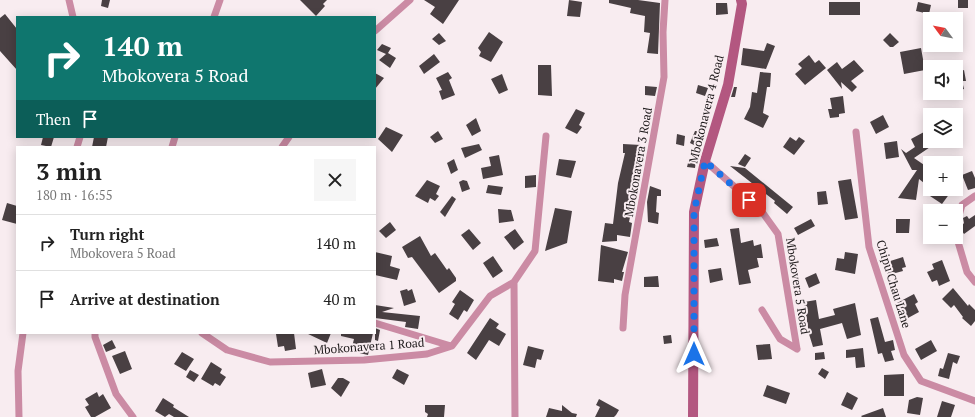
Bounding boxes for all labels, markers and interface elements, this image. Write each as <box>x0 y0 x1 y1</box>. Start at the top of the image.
north arrow <box>923 12 963 52</box>
map controls <box>923 12 963 244</box>
text: 140 m <box>102 27 183 64</box>
icon: right <box>36 32 88 84</box>
street label: Mbokonavera 4 Road <box>685 53 727 165</box>
button: sound <box>923 60 963 100</box>
text: Mbokovera 5 Road <box>102 63 248 87</box>
street label: Mbokonavera 3 Road <box>621 106 655 218</box>
icon: arrive <box>79 108 101 130</box>
button: layers <box>923 108 963 148</box>
text: Then <box>36 109 71 129</box>
text: 3 min <box>36 155 102 187</box>
button: + <box>923 156 963 196</box>
button: close <box>314 159 356 201</box>
pin <box>732 183 766 217</box>
text: 180 m · 16:55 <box>36 186 113 204</box>
icon: arrive <box>738 189 760 211</box>
button: − <box>923 204 963 244</box>
text: Turn right <box>70 224 145 244</box>
icon: right <box>36 232 58 254</box>
text: 140 m <box>315 233 356 253</box>
street label: Mbokovera 5 Road <box>783 237 813 336</box>
street label: Chipu Chau Lane <box>873 238 915 330</box>
text: Mbokovera 5 Road <box>70 244 176 262</box>
icon: arrive <box>36 288 58 310</box>
text: Arrive at destination <box>70 289 220 309</box>
text: 40 m <box>323 289 356 309</box>
position arrow <box>673 333 715 375</box>
street label: Mbokonavera 1 Road <box>313 335 425 357</box>

